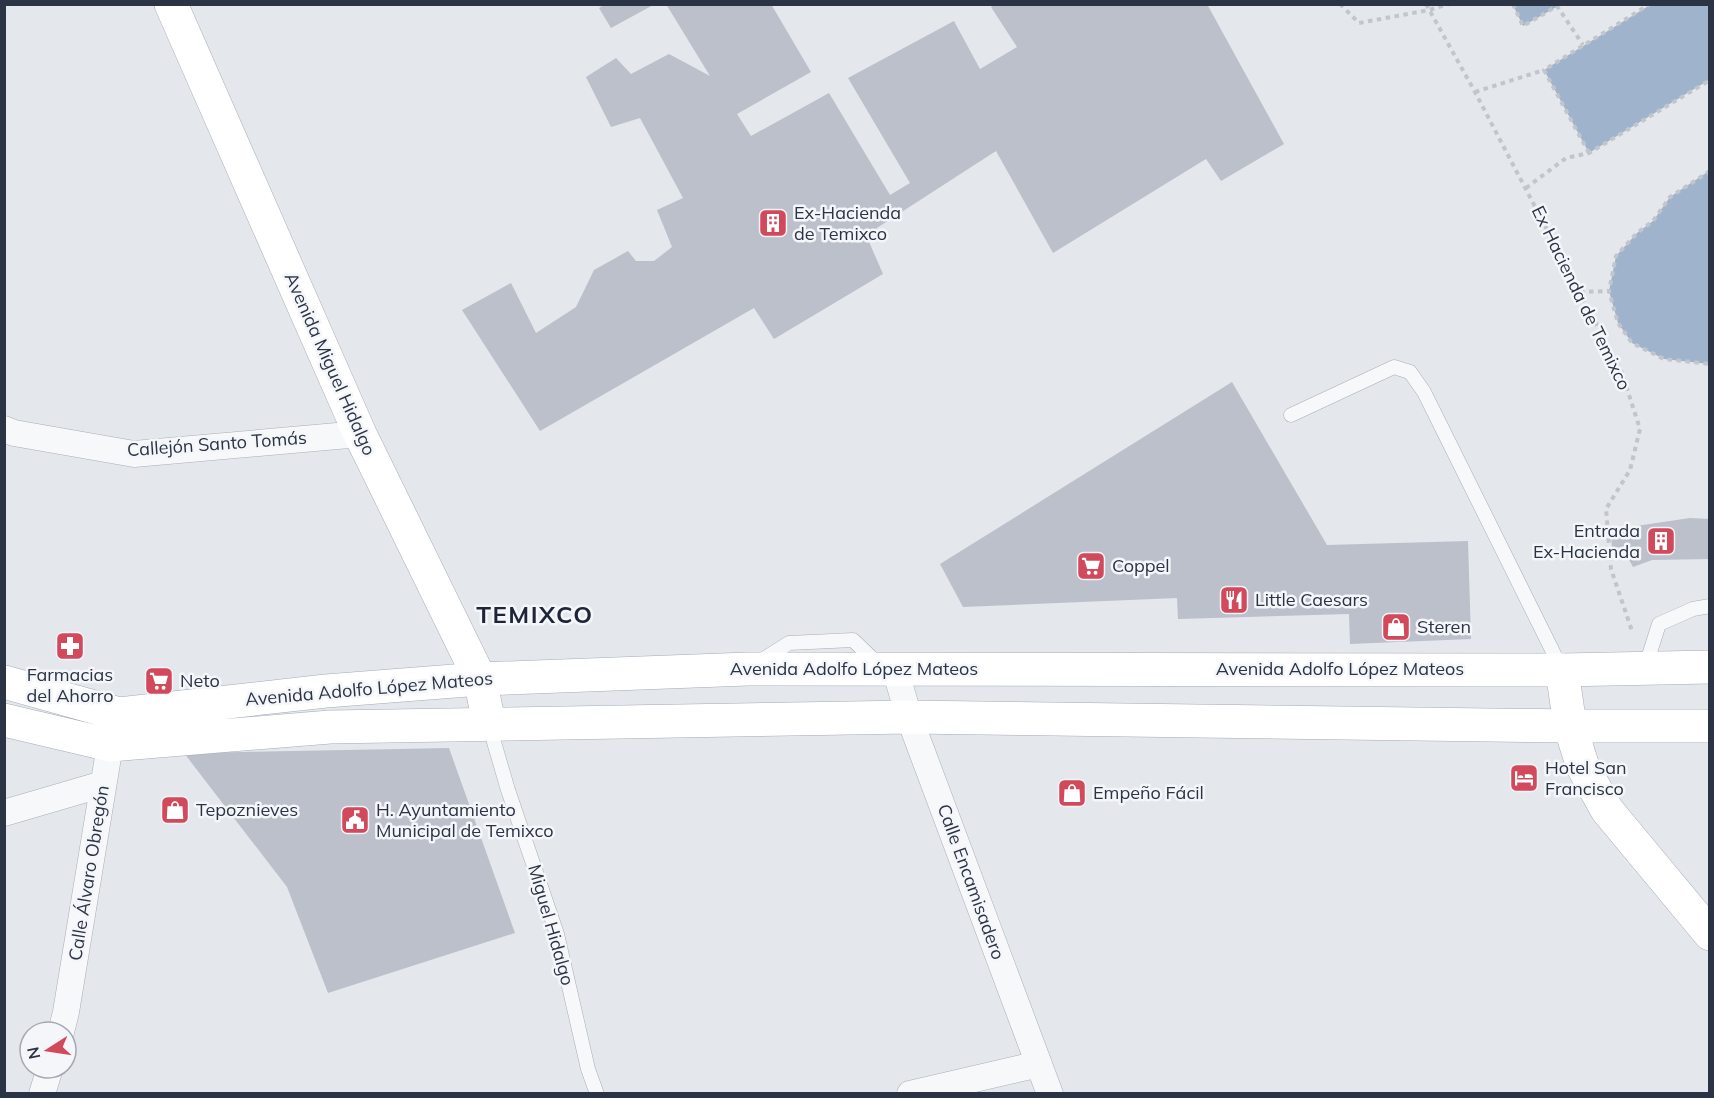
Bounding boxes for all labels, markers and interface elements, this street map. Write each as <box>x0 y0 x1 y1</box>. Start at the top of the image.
place label: Ex-Hacienda de Temixco <box>794 201 901 245</box>
street label: Ex Hacienda de Temixco <box>1527 202 1636 394</box>
building icon: Ex-Hacienda de Temixco <box>757 207 789 239</box>
street label: Avenida Miguel Hidalgo <box>280 269 381 459</box>
street label: Callejón Santo Tomás <box>126 426 308 461</box>
place label: Entrada Ex-Hacienda <box>1533 519 1640 563</box>
building icon: Entrada Ex-Hacienda <box>1645 525 1677 557</box>
supermarket icon: Coppel <box>1075 550 1107 582</box>
place label: Coppel <box>1112 554 1170 577</box>
restaurant icon: Little Caesars <box>1218 584 1250 616</box>
place label: Little Caesars <box>1255 588 1368 611</box>
district label: TEMIXCO <box>476 599 594 629</box>
shop icon: Steren <box>1380 611 1412 643</box>
place label: Steren <box>1417 615 1471 638</box>
pharmacy icon: Farmacias del Ahorro <box>54 630 86 662</box>
street label: Avenida Adolfo López Mateos <box>730 657 978 680</box>
street label: Avenida Adolfo López Mateos <box>1216 657 1464 680</box>
place label: Farmacias del Ahorro <box>27 663 113 707</box>
supermarket icon: Neto <box>143 665 175 697</box>
street label: Avenida Adolfo López Mateos <box>244 666 494 711</box>
place label: Neto <box>180 669 220 692</box>
place label: Hotel San Francisco <box>1545 756 1627 800</box>
hotel icon: Hotel San Francisco <box>1508 762 1540 794</box>
shop icon: Empeño Fácil <box>1056 777 1088 809</box>
place label: Empeño Fácil <box>1093 781 1204 804</box>
street label: Calle Álvaro Obregón <box>63 783 114 962</box>
shop icon: Tepoznieves <box>159 794 191 826</box>
place label: Tepoznieves <box>196 798 298 821</box>
place label: H. Ayuntamiento Municipal de Temixco <box>376 798 554 842</box>
street label: Calle Encamisadero <box>933 801 1010 963</box>
public building icon: H. Ayuntamiento Municipal de Temixco <box>339 804 371 836</box>
street label: Miguel Hidalgo <box>523 862 580 988</box>
north arrow <box>18 1020 78 1080</box>
text: N <box>22 1045 44 1061</box>

